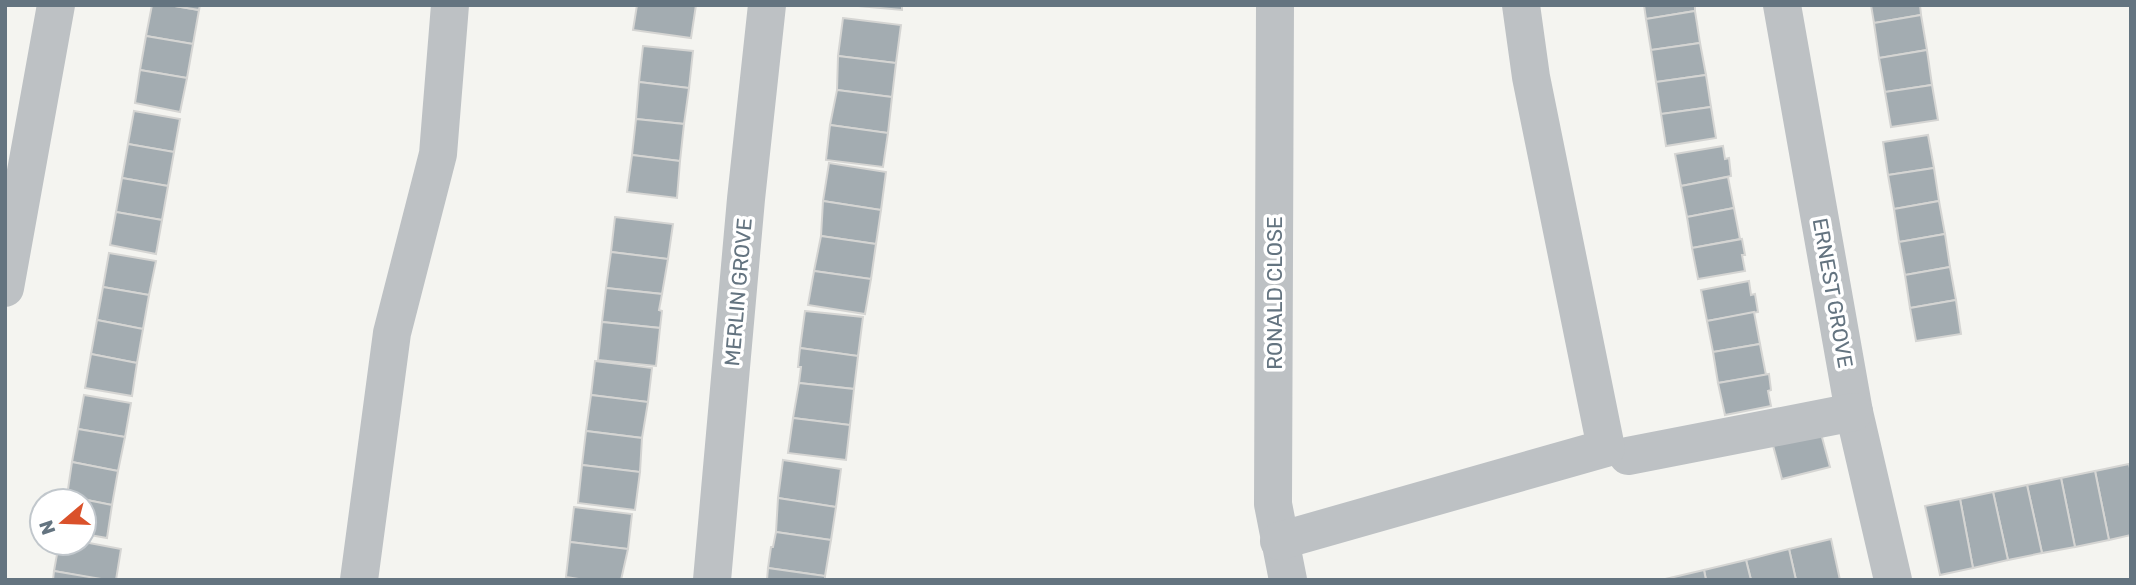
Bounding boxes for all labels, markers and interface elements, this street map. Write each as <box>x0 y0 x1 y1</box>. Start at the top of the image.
street label: RONALD CLOSE <box>1262 216 1287 370</box>
street label: ERNEST GROVE <box>1808 216 1858 370</box>
street label: MERLIN GROVE <box>719 217 757 367</box>
north arrow <box>28 487 98 557</box>
text: N <box>34 517 60 538</box>

